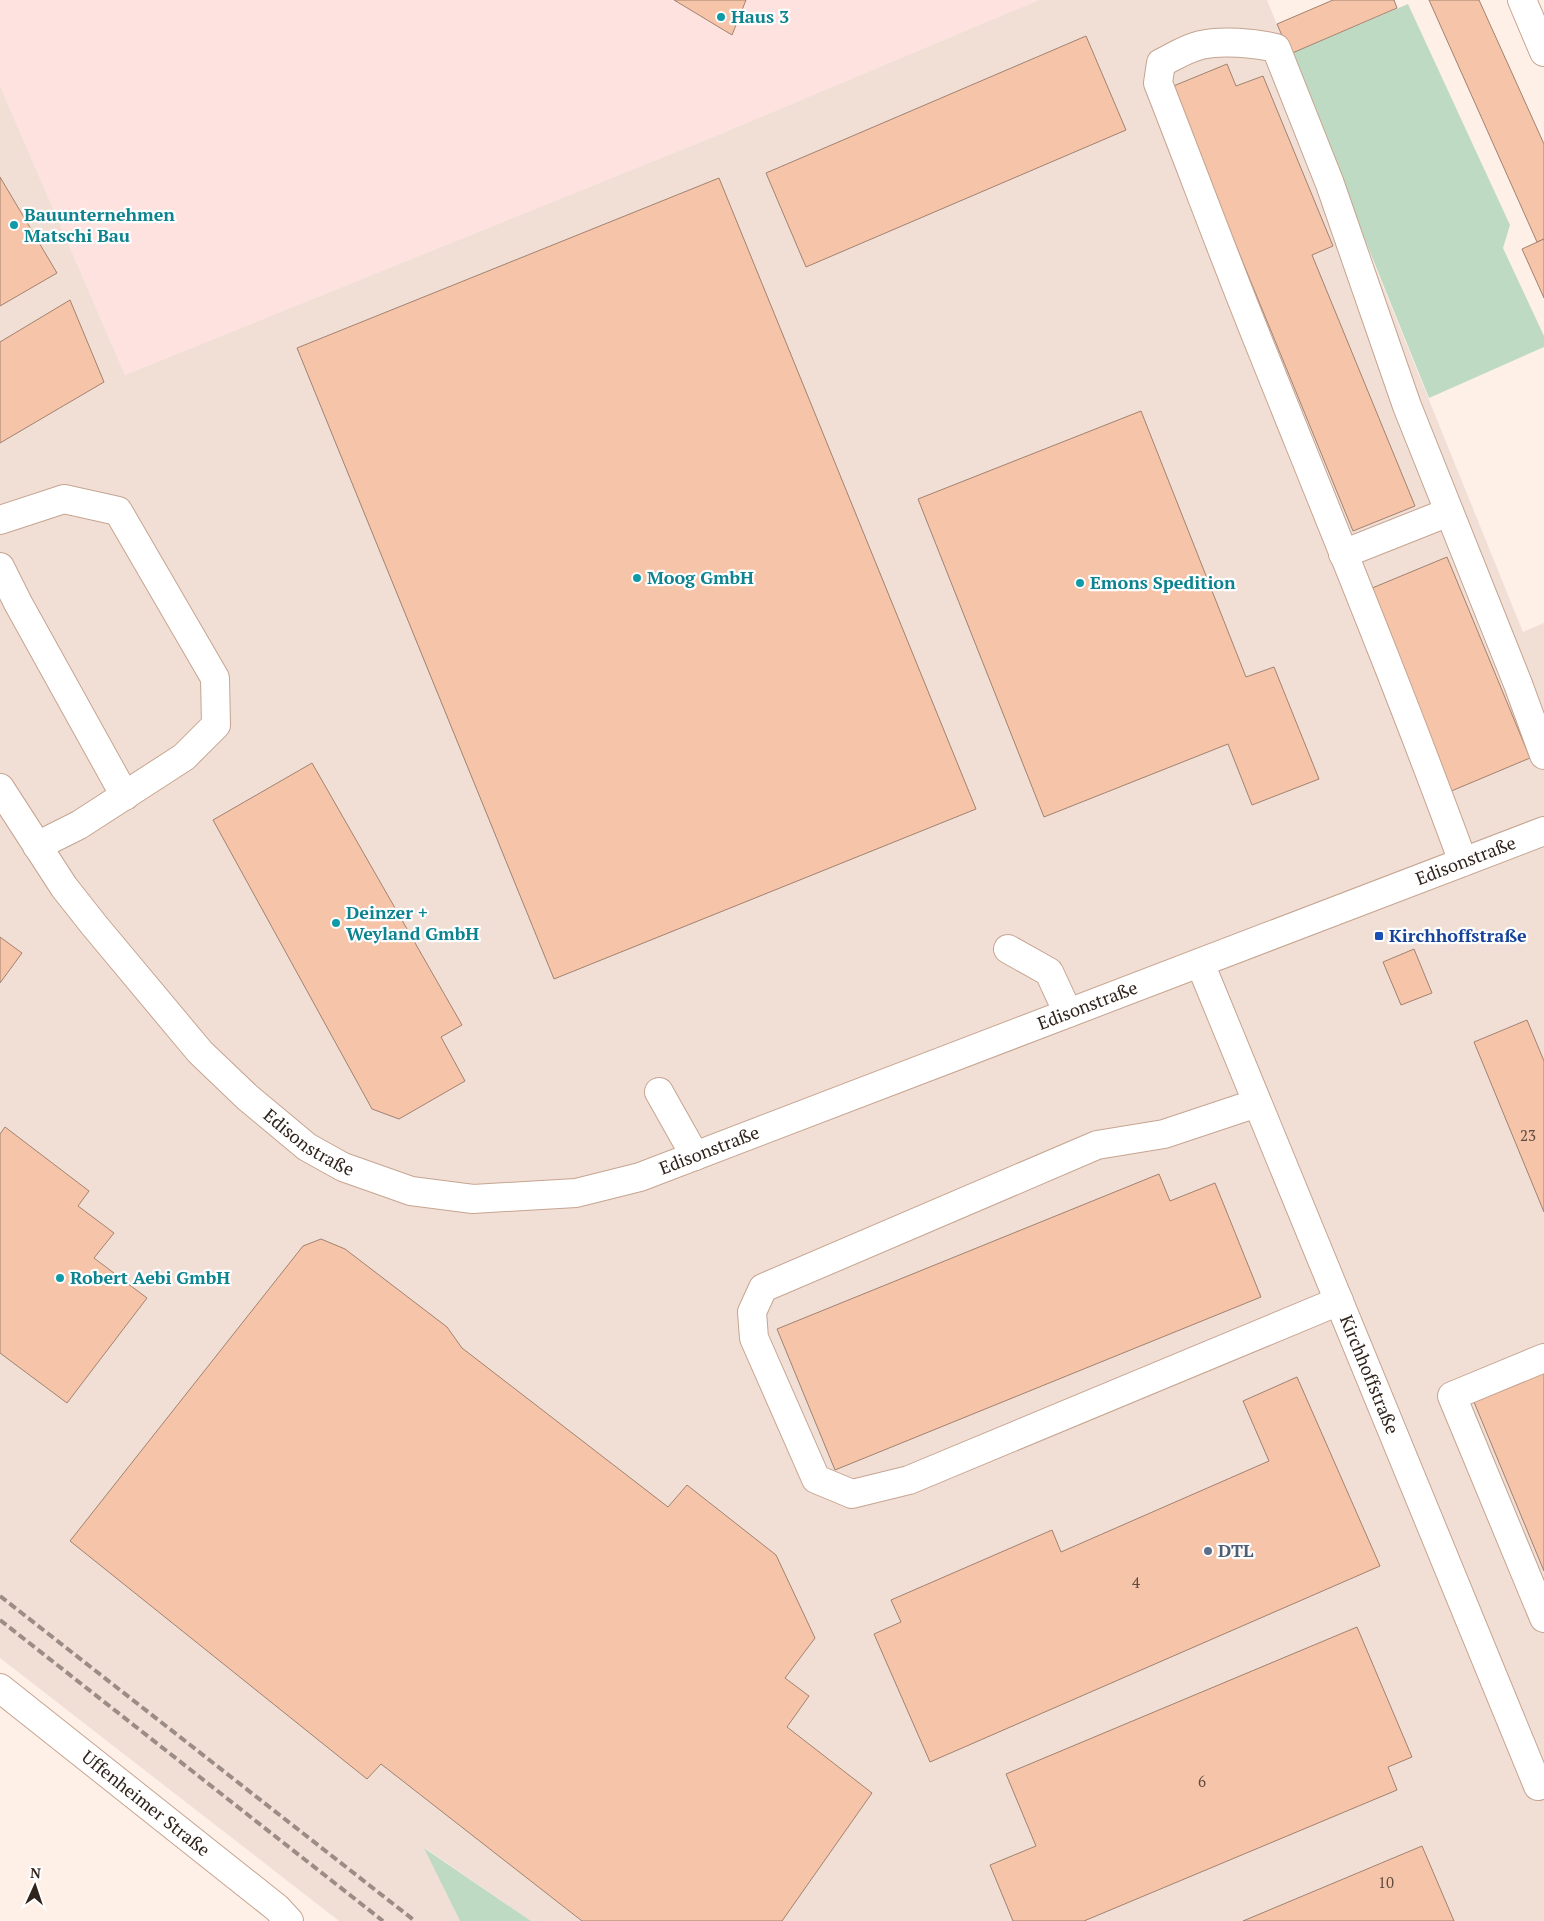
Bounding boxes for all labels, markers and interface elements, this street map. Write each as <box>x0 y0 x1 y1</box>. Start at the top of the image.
place label: Haus 3 <box>731 4 789 28</box>
marker: Haus 3 <box>715 11 727 23</box>
place label: Bauunternehmen Matschi Bau <box>24 202 175 247</box>
marker: Bauunternehmen Matschi Bau <box>8 219 20 231</box>
place label: Moog GmbH <box>647 565 754 589</box>
place label: Emons Spedition <box>1090 570 1236 594</box>
marker: Moog GmbH <box>631 572 643 584</box>
marker: Emons Spedition <box>1074 577 1086 589</box>
street label: Edisonstraße <box>1412 830 1519 890</box>
place label: Deinzer + Weyland GmbH <box>346 900 479 945</box>
marker: Deinzer + Weyland GmbH <box>330 917 342 929</box>
place label: Kirchhoffstraße <box>1389 923 1527 947</box>
marker: Kirchhoffstraße <box>1373 930 1385 942</box>
street label: Edisonstraße <box>1034 975 1141 1035</box>
street label: Edisonstraße <box>259 1103 357 1181</box>
street label: Edisonstraße <box>655 1120 762 1180</box>
house number: 23 <box>1520 1125 1536 1145</box>
place label: Robert Aebi GmbH <box>70 1265 230 1289</box>
marker: Robert Aebi GmbH <box>54 1272 66 1284</box>
street label: Kirchhoffstraße <box>1335 1311 1405 1437</box>
place label: DTL <box>1218 1538 1254 1562</box>
marker: DTL <box>1202 1545 1214 1557</box>
house number: 4 <box>1132 1572 1140 1592</box>
street label: Uffenheimer Straße <box>77 1744 216 1861</box>
house number: 6 <box>1198 1771 1206 1791</box>
north arrow <box>10 1861 60 1911</box>
text: N <box>30 1863 42 1882</box>
house number: 10 <box>1378 1872 1394 1892</box>

